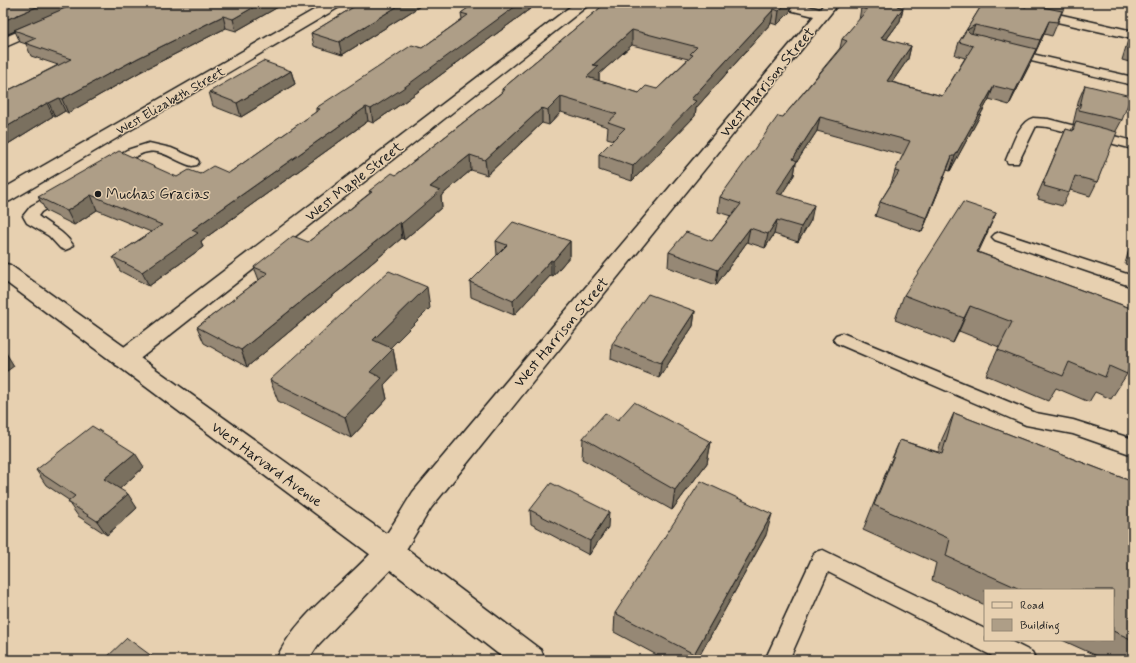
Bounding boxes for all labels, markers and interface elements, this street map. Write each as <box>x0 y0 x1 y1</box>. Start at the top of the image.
street label: West Harrison Street <box>716 24 820 142</box>
street label: West Elizabeth Street <box>113 63 228 139</box>
street label: West Maple Street <box>301 137 408 226</box>
place label: Muchas Gracias <box>106 185 210 205</box>
marker: Muchas Gracias <box>93 189 103 199</box>
street label: West Harrison Street <box>510 274 614 392</box>
street label: West Harvard Avenue <box>207 418 326 512</box>
legend <box>984 589 1114 641</box>
text: Road <box>1020 598 1044 614</box>
text: Building <box>1020 618 1060 635</box>

